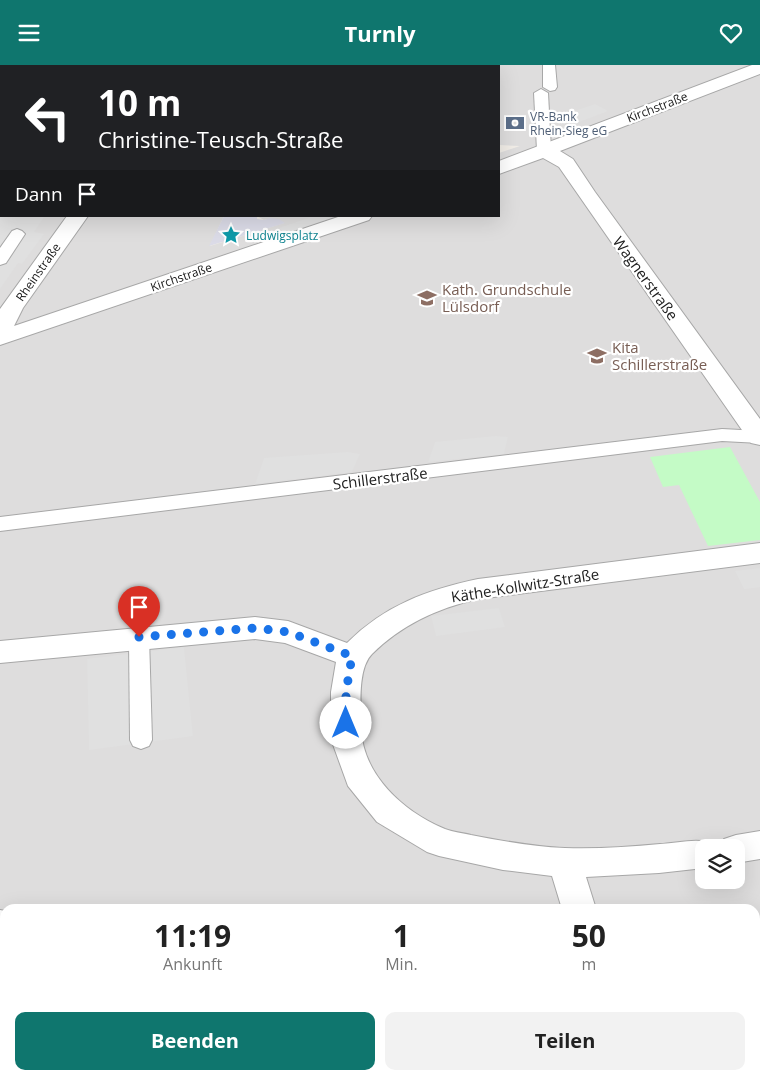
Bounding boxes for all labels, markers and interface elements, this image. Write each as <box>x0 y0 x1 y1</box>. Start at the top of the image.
text: Turnly <box>345 18 415 48</box>
icon: menu <box>15 19 43 47</box>
icon: heart <box>717 19 745 47</box>
text: 10 m <box>98 79 181 126</box>
icon: left <box>15 85 80 150</box>
street label: Kirchstraße <box>624 87 690 126</box>
place label: VR-Bank Rhein-Sieg eG <box>530 108 607 139</box>
bank icon: VR-Bank Rhein-Sieg eG <box>504 112 526 134</box>
text: Christine-Teusch-Straße <box>98 124 343 154</box>
icon: arrive <box>73 180 101 208</box>
text: Dann <box>15 181 63 207</box>
place icon: Ludwigsplatz <box>220 224 242 246</box>
place label: Ludwigsplatz <box>246 227 319 244</box>
street label: Wagnerstraße <box>609 232 683 324</box>
street label: Rheinstraße <box>12 239 65 305</box>
street label: Kirchstraße <box>148 258 214 295</box>
place label: Kath. Grundschule Lülsdorf <box>442 279 571 316</box>
school or university icon: Kath. Grundschule Lülsdorf <box>416 287 438 309</box>
place label: Kita Schillerstraße <box>612 337 707 374</box>
school or university icon: Kita Schillerstraße <box>586 345 608 367</box>
street label: Schillerstraße <box>332 462 428 494</box>
street label: Käthe-Kollwitz-Straße <box>450 563 600 607</box>
pin <box>118 586 160 637</box>
icon: arrive <box>125 593 153 621</box>
position arrow <box>319 696 371 748</box>
map controls <box>695 839 745 889</box>
button: layers <box>695 839 745 889</box>
text: 11:19 <box>154 915 231 956</box>
text: 1 <box>393 915 410 956</box>
text: 50 <box>572 915 606 956</box>
text: Ankunft <box>163 953 222 975</box>
text: Min. <box>385 953 418 975</box>
text: m <box>581 953 596 975</box>
button: Beenden <box>15 1012 375 1070</box>
button: Teilen <box>385 1012 745 1070</box>

